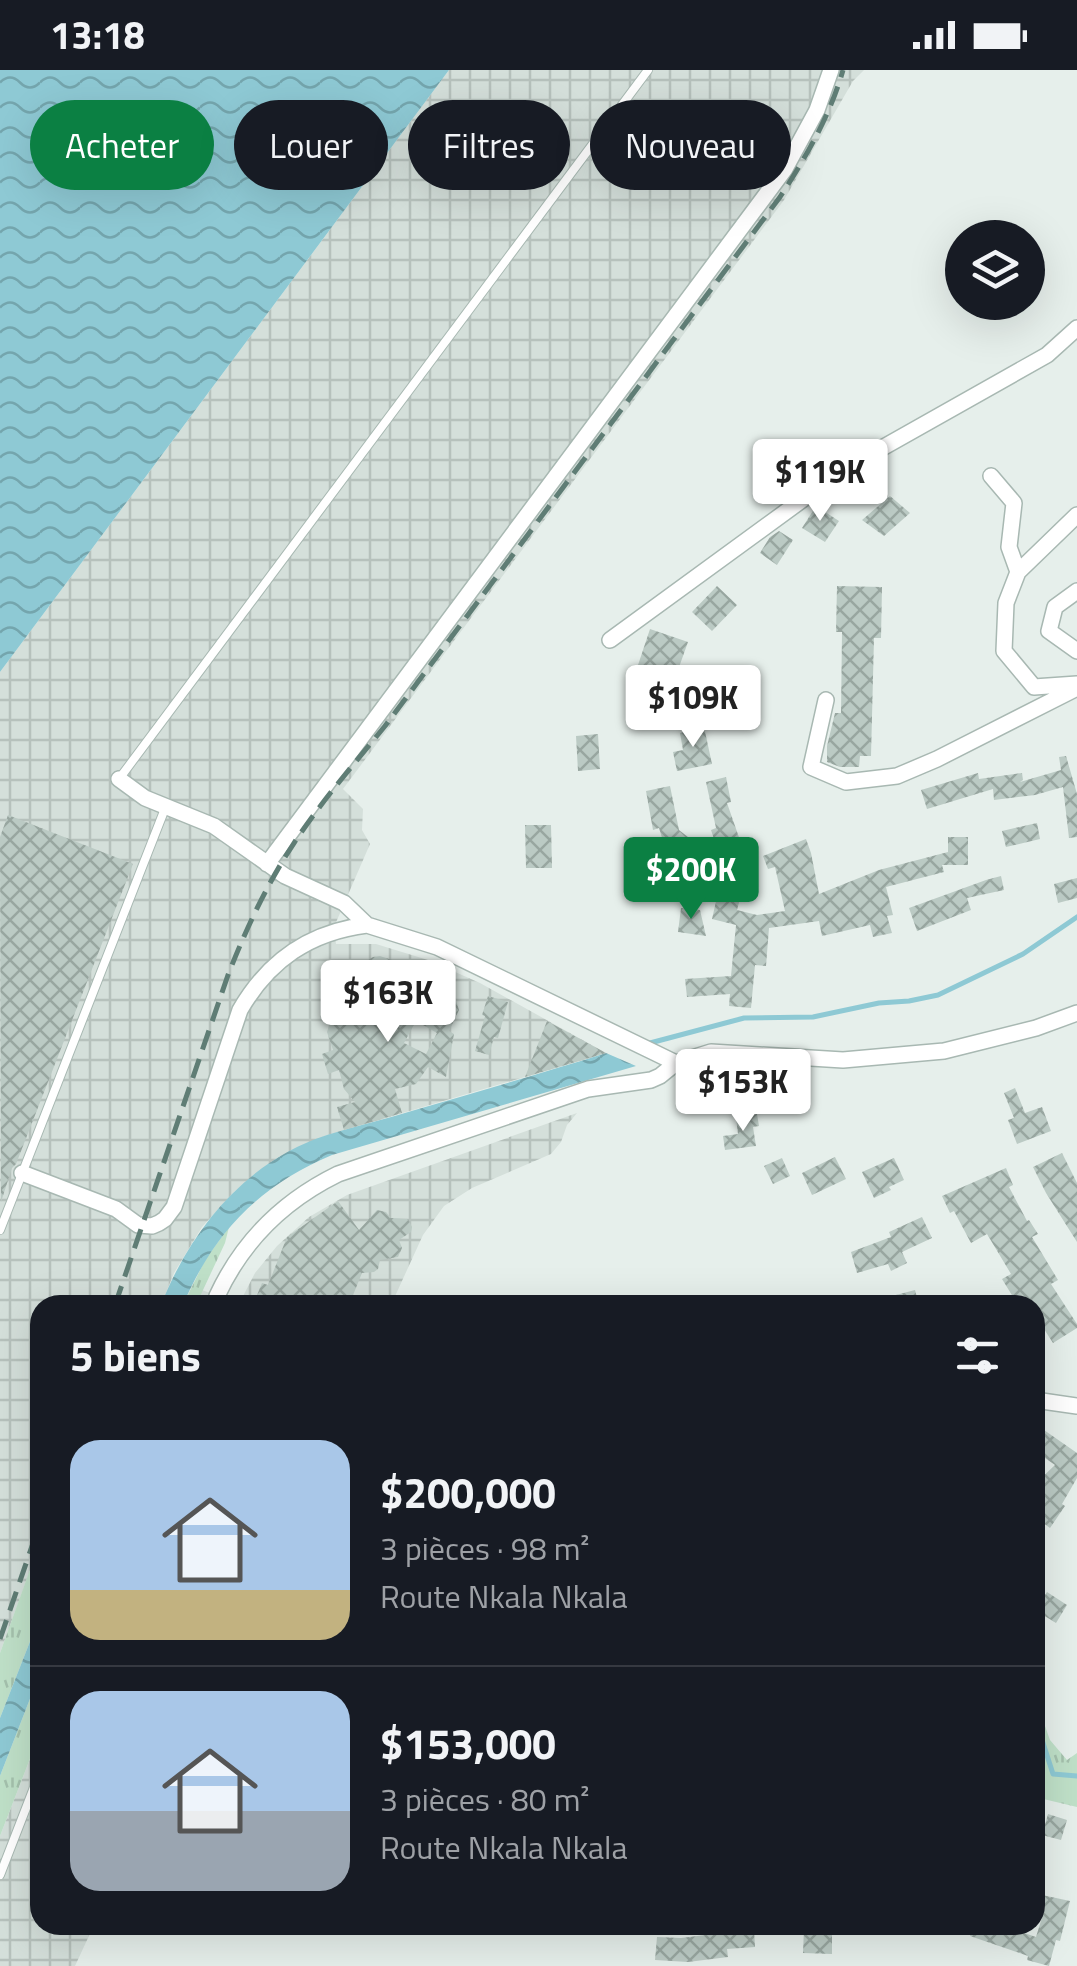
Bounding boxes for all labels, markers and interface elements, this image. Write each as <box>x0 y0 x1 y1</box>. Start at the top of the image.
text: 13:18 <box>50 6 145 64</box>
chip: Acheter <box>30 100 214 190</box>
chip: Louer <box>234 100 388 190</box>
chip: Filtres <box>408 100 570 190</box>
chip: Nouveau <box>590 100 791 190</box>
map controls <box>945 220 1045 320</box>
button: layers <box>945 220 1045 320</box>
pin: $119K <box>750 439 890 524</box>
text: $119K <box>775 447 865 495</box>
pin: $109K <box>623 665 763 750</box>
text: $109K <box>648 673 738 721</box>
pin: $200K <box>621 837 761 922</box>
text: $200K <box>646 845 736 893</box>
pin: $163K <box>318 960 458 1045</box>
text: $163K <box>343 968 433 1016</box>
pin: $153K <box>673 1049 813 1134</box>
text: $153K <box>698 1057 788 1105</box>
text: 5 biens <box>70 1323 201 1387</box>
icon: filters <box>950 1328 1005 1383</box>
text: $200,000 <box>380 1460 556 1524</box>
icon: home <box>150 1480 270 1600</box>
text: 3 pièces · 98 m² <box>380 1524 589 1572</box>
text: Route Nkala Nkala <box>380 1572 627 1620</box>
text: $153,000 <box>380 1711 556 1775</box>
icon: home <box>150 1731 270 1851</box>
text: 3 pièces · 80 m² <box>380 1775 589 1823</box>
text: Route Nkala Nkala <box>380 1823 627 1871</box>

